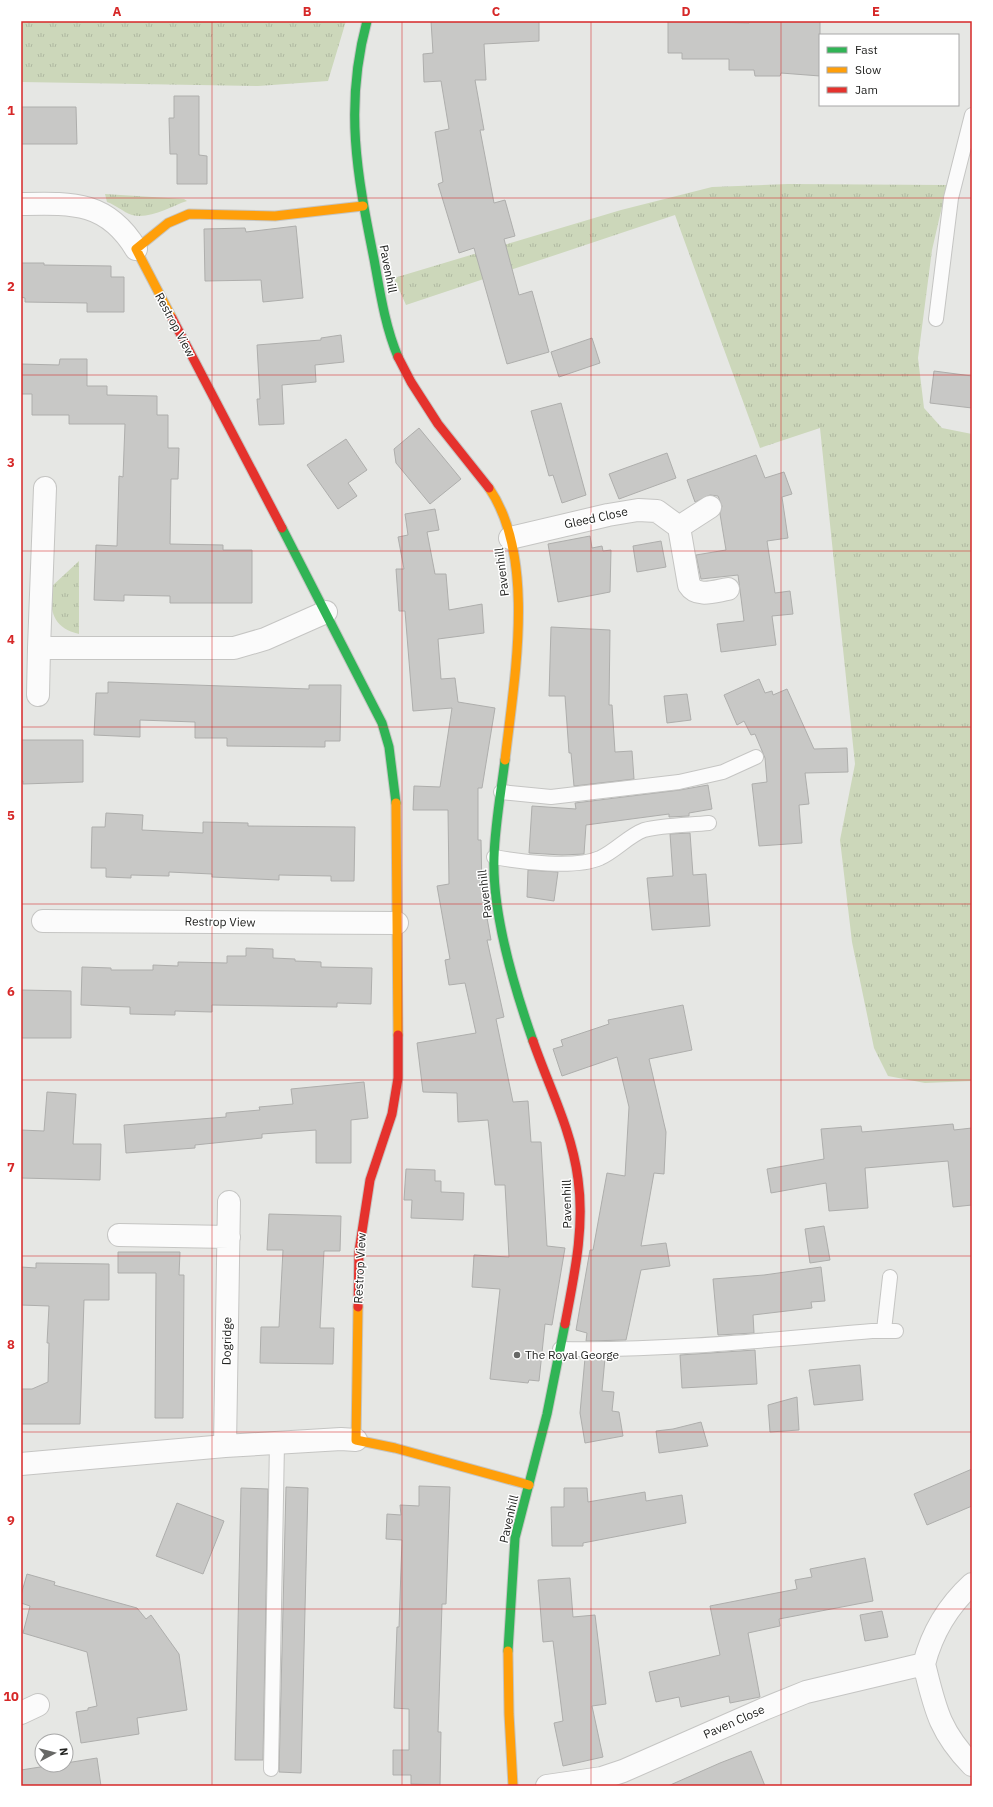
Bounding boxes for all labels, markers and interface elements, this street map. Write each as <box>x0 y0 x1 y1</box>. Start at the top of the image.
text: A <box>113 3 122 20</box>
text: B <box>303 3 312 20</box>
text: C <box>492 3 501 20</box>
text: D <box>681 3 691 20</box>
text: E <box>872 3 880 20</box>
legend <box>819 34 959 106</box>
text: Fast <box>855 42 878 57</box>
text: Slow <box>855 62 881 77</box>
text: Jam <box>855 82 878 97</box>
text: 1 <box>7 102 15 119</box>
street label: Pavenhill <box>376 243 401 294</box>
text: 2 <box>7 278 15 295</box>
street label: Restrop View <box>152 290 199 360</box>
text: 3 <box>7 454 15 471</box>
street label: Gleed Close <box>563 503 629 532</box>
street label: Pavenhill <box>491 547 512 597</box>
text: 4 <box>7 631 15 648</box>
text: 5 <box>7 807 15 824</box>
street label: Pavenhill <box>474 869 495 919</box>
street label: Restrop View <box>184 913 256 930</box>
text: 6 <box>7 983 15 1000</box>
text: 7 <box>7 1159 15 1176</box>
street label: Pavenhill <box>559 1179 574 1229</box>
street label: Restrop View <box>350 1232 369 1304</box>
street label: Dogridge <box>219 1316 234 1365</box>
text: 8 <box>7 1336 15 1353</box>
place label: The Royal George <box>525 1347 620 1362</box>
marker: The Royal George <box>512 1350 522 1360</box>
street label: Pavenhill <box>496 1493 521 1544</box>
text: 9 <box>7 1512 15 1529</box>
text: 10 <box>3 1688 19 1705</box>
street label: Paven Close <box>701 1701 767 1742</box>
north arrow <box>34 1733 74 1773</box>
text: N <box>56 1747 71 1757</box>

